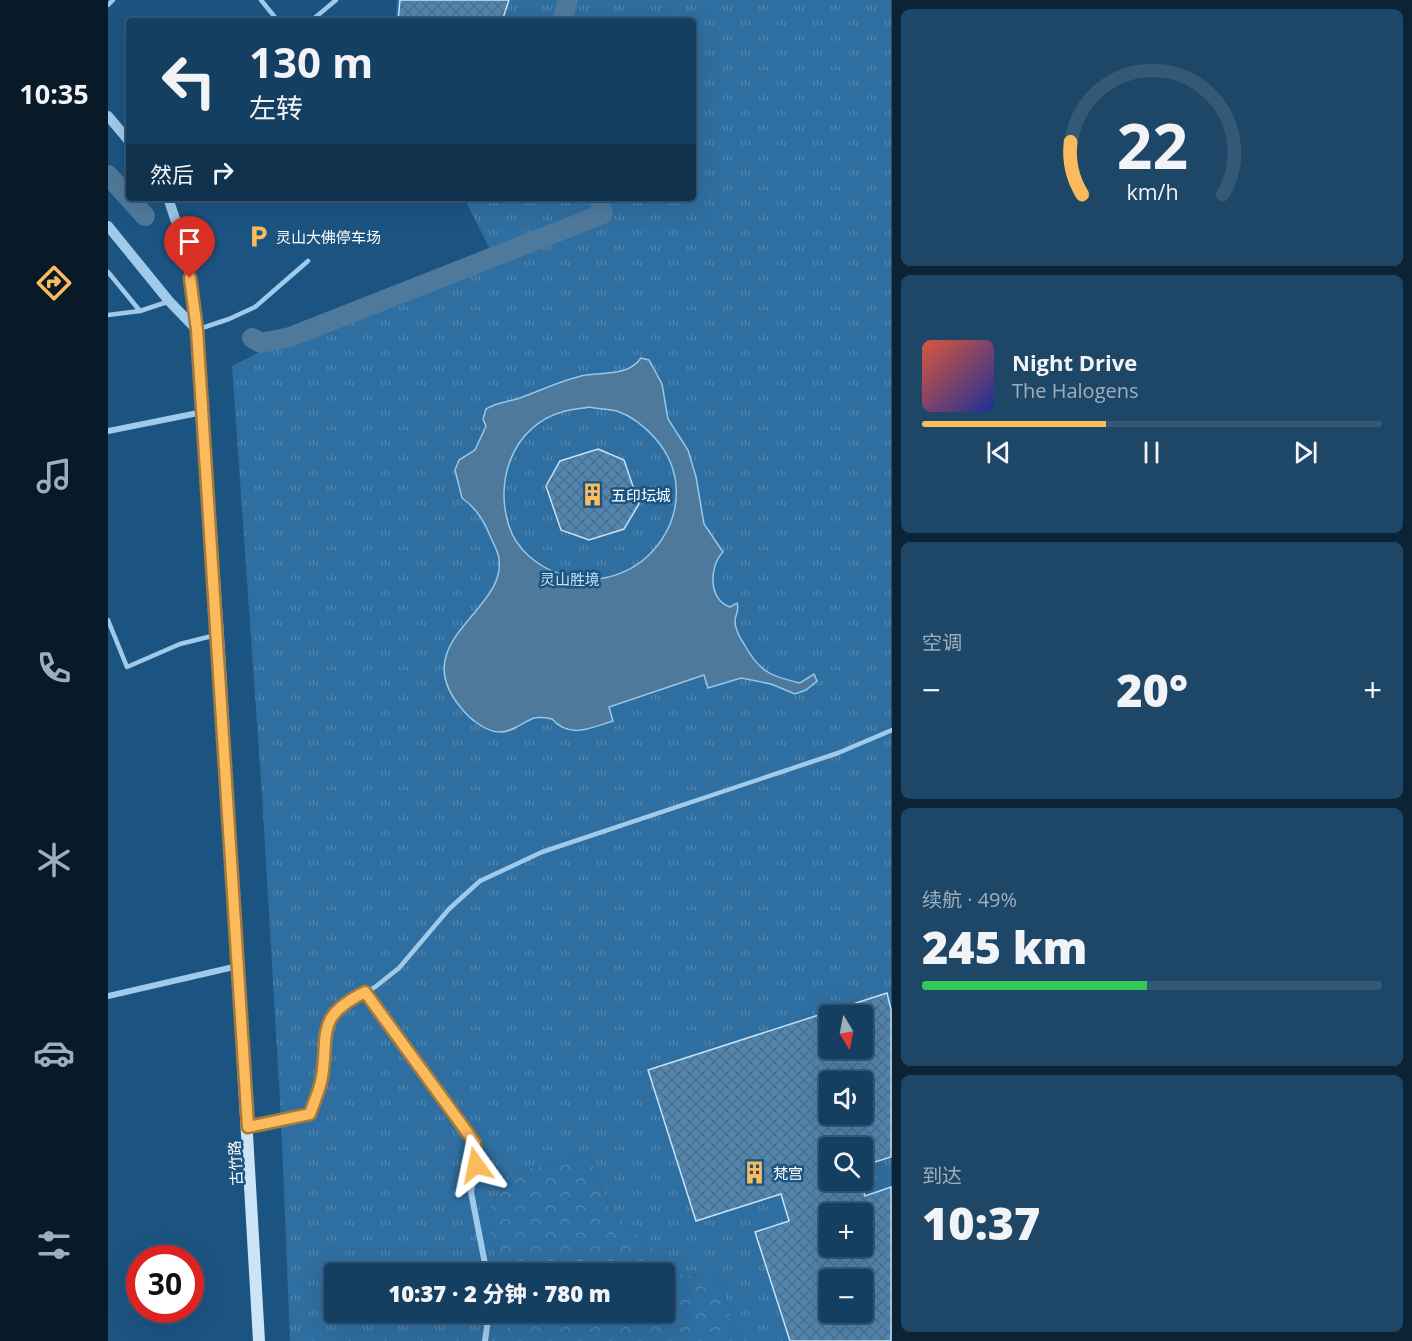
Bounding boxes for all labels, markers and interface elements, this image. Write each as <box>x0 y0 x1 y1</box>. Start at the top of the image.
text: 130 m <box>249 33 373 90</box>
icon: left <box>150 42 228 120</box>
text: 10:35 <box>19 75 89 112</box>
text: 左转 <box>249 89 303 126</box>
text: 22 <box>1116 102 1188 187</box>
icon: right <box>206 156 239 189</box>
text: 然后 <box>150 159 194 189</box>
text: km/h <box>1126 177 1178 206</box>
pin <box>164 216 215 278</box>
parking icon: 灵山大佛停车场 <box>245 224 271 250</box>
icon: arrive <box>173 225 206 258</box>
place label: 灵山大佛停车场 <box>276 227 381 247</box>
icon: directions <box>33 262 75 304</box>
text: Night Drive <box>1012 347 1137 377</box>
text: The Halogens <box>1012 377 1139 404</box>
icon: previous <box>982 436 1015 469</box>
icon: pause <box>1135 436 1168 469</box>
icon: next <box>1289 436 1322 469</box>
icon: music <box>33 455 75 497</box>
building icon: 五印坛城 <box>580 482 606 508</box>
place label: 五印坛城 <box>611 485 671 505</box>
park label: 灵山胜境 <box>540 569 600 589</box>
text: 空调 <box>922 629 962 656</box>
icon: phone <box>33 647 75 689</box>
text: 20° <box>1116 659 1188 720</box>
text: − <box>922 667 941 712</box>
text: + <box>1363 667 1382 712</box>
icon: climate <box>33 839 75 881</box>
text: 续航 · 49% <box>922 886 1017 913</box>
text: 245 km <box>922 916 1087 977</box>
north arrow <box>819 1005 873 1059</box>
map controls <box>819 1005 873 1323</box>
icon: car <box>33 1032 75 1074</box>
button: sound <box>819 1071 873 1125</box>
position arrow <box>444 1133 508 1197</box>
button: search <box>819 1137 873 1191</box>
street label: 古竹路 <box>224 1140 246 1186</box>
building icon: 梵宫 <box>742 1160 768 1186</box>
text: 到达 <box>922 1162 962 1189</box>
place label: 梵宫 <box>773 1163 803 1183</box>
text: 10:37 <box>922 1192 1040 1253</box>
button: + <box>819 1203 873 1257</box>
icon: filters <box>33 1224 75 1266</box>
speed limit sign: 30 <box>126 1245 204 1323</box>
button: − <box>819 1269 873 1323</box>
text: 10:37 · 2 分钟 · 780 m <box>388 1278 611 1308</box>

